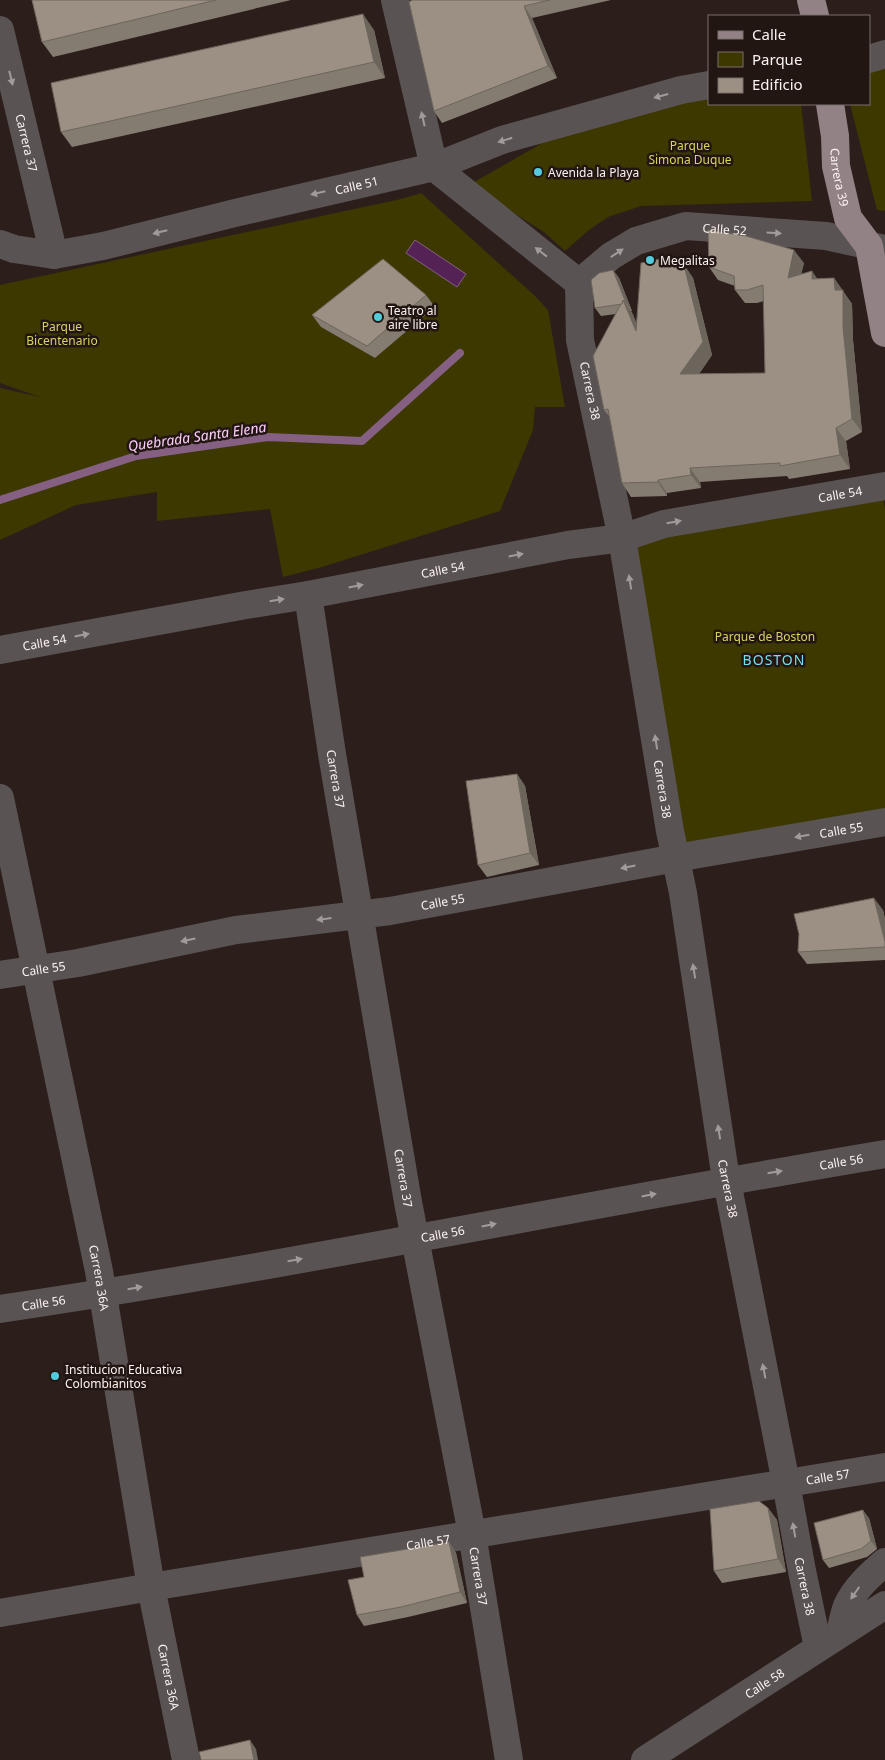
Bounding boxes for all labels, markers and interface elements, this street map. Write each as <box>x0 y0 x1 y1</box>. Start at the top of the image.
legend <box>708 15 870 105</box>
text: Calle <box>752 24 786 44</box>
text: Parque <box>752 49 802 69</box>
one-way arrow <box>8 70 16 85</box>
text: Edificio <box>752 74 803 94</box>
one-way arrow <box>654 92 669 100</box>
street label: Carrera 37 <box>12 112 42 174</box>
one-way arrow <box>419 112 427 127</box>
one-way arrow <box>497 136 512 144</box>
park label: Parque Simona Duque <box>648 137 732 168</box>
street label: Carrera 39 <box>827 148 854 208</box>
place label: Avenida la Playa <box>548 164 639 181</box>
marker: Avenida la Playa <box>532 166 544 178</box>
street label: Calle 51 <box>333 172 380 198</box>
one-way arrow <box>310 189 325 197</box>
street label: Calle 52 <box>702 219 747 239</box>
one-way arrow <box>153 228 168 236</box>
one-way arrow <box>766 229 782 237</box>
one-way arrow <box>534 247 547 258</box>
one-way arrow <box>610 248 624 257</box>
place label: Megalitas <box>660 252 715 269</box>
marker: Megalitas <box>644 254 656 266</box>
place label: Teatro al aire libre <box>388 302 438 333</box>
marker: Teatro al aire libre <box>372 311 384 323</box>
park label: Parque Bicentenario <box>26 318 98 349</box>
street label: Carrera 38 <box>576 360 605 421</box>
water label: Quebrada Santa Elena <box>127 417 267 455</box>
street label: Calle 54 <box>817 482 863 506</box>
one-way arrow <box>667 518 683 526</box>
one-way arrow <box>508 550 524 558</box>
street label: Calle 54 <box>419 557 466 582</box>
one-way arrow <box>625 573 633 589</box>
one-way arrow <box>349 581 365 589</box>
one-way arrow <box>270 595 286 603</box>
park label: Parque de Boston <box>715 628 815 645</box>
street label: Calle 54 <box>21 630 68 654</box>
one-way arrow <box>75 631 90 639</box>
district label: BOSTON <box>743 650 805 669</box>
one-way arrow <box>651 734 659 750</box>
street label: Carrera 37 <box>323 748 350 810</box>
street label: Carrera 38 <box>650 759 676 820</box>
street label: Calle 55 <box>818 817 865 842</box>
one-way arrow <box>794 832 810 840</box>
one-way arrow <box>619 863 635 871</box>
street label: Calle 55 <box>419 889 466 914</box>
one-way arrow <box>316 915 332 923</box>
one-way arrow <box>180 936 196 944</box>
street label: Calle 55 <box>20 957 67 980</box>
one-way arrow <box>690 963 698 979</box>
one-way arrow <box>714 1124 722 1140</box>
street label: Carrera 37 <box>391 1148 417 1209</box>
street label: Calle 56 <box>818 1149 864 1173</box>
street label: Carrera 38 <box>715 1158 742 1219</box>
one-way arrow <box>767 1168 783 1176</box>
one-way arrow <box>641 1190 657 1198</box>
one-way arrow <box>481 1220 497 1228</box>
street label: Calle 56 <box>419 1221 466 1246</box>
street label: Carrera 36A <box>85 1243 114 1312</box>
one-way arrow <box>287 1255 303 1263</box>
one-way arrow <box>127 1283 143 1291</box>
street label: Calle 56 <box>20 1291 67 1314</box>
place label: Institucion Educativa Colombianitos <box>65 1361 182 1392</box>
one-way arrow <box>760 1362 768 1378</box>
marker: Institucion Educativa Colombianitos <box>49 1370 61 1382</box>
street label: Calle 57 <box>805 1464 851 1488</box>
one-way arrow <box>790 1522 798 1538</box>
street label: Calle 57 <box>405 1530 451 1554</box>
street label: Carrera 37 <box>466 1546 492 1607</box>
street label: Carrera 38 <box>791 1556 820 1617</box>
one-way arrow <box>850 1586 860 1600</box>
street label: Carrera 36A <box>154 1642 184 1711</box>
street label: Calle 58 <box>741 1664 788 1702</box>

